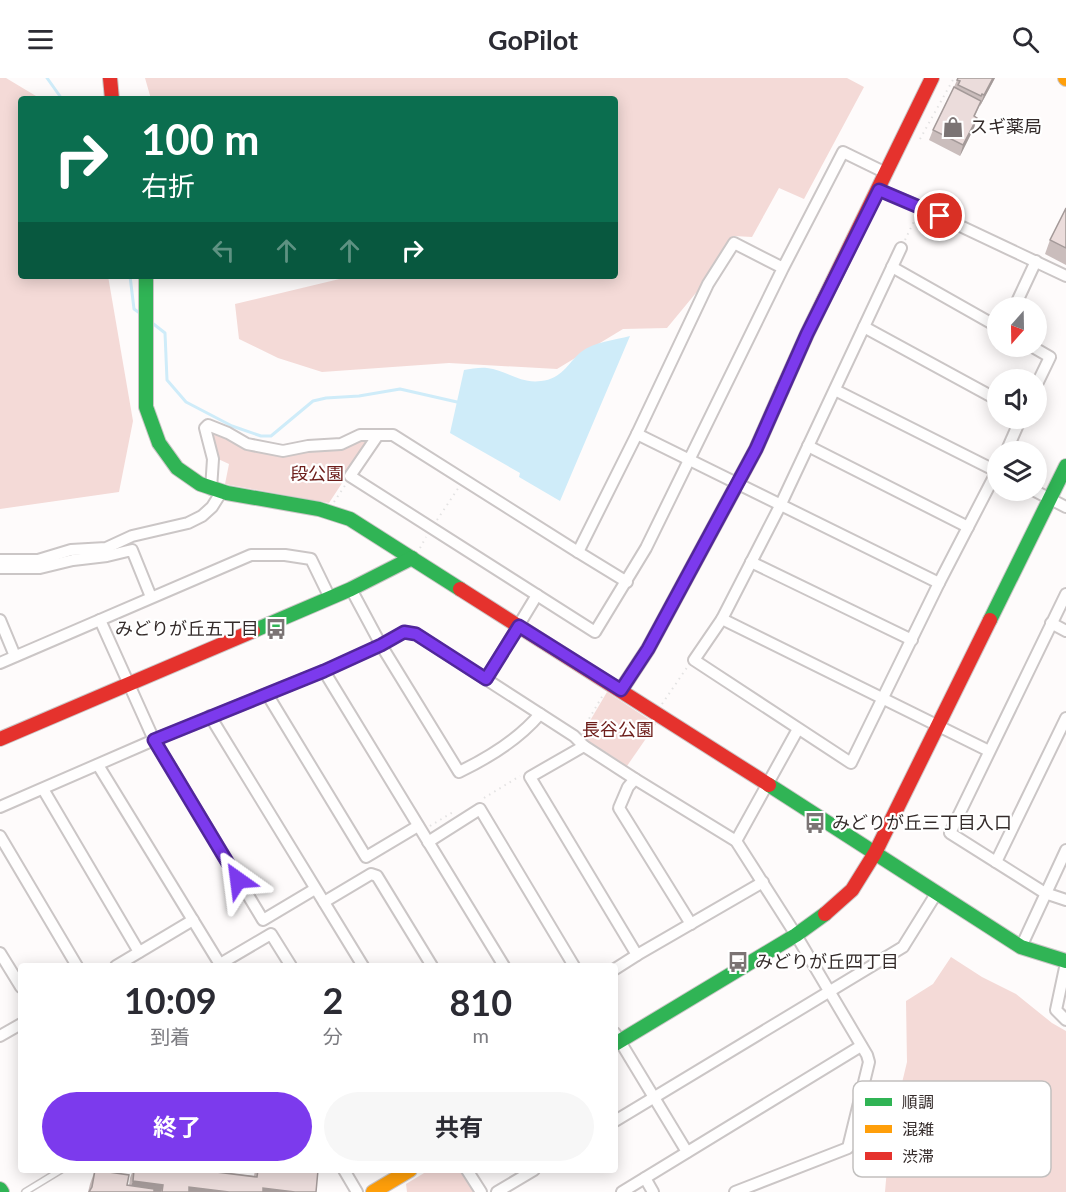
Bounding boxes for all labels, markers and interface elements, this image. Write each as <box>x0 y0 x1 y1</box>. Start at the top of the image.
icon: menu <box>24 23 57 56</box>
text: GoPilot <box>488 23 578 56</box>
icon: search <box>1009 23 1042 56</box>
text: 100 m <box>141 114 259 164</box>
shop icon: スギ薬局 <box>941 115 965 139</box>
place label: スギ薬局 <box>970 115 1042 137</box>
icon: right <box>42 120 120 198</box>
text: 右折 <box>141 169 195 202</box>
pin <box>914 190 965 241</box>
icon: arrive <box>923 199 956 232</box>
icon: left <box>207 234 240 267</box>
icon: ahead <box>270 234 303 267</box>
icon: ahead <box>333 234 366 267</box>
icon: right <box>396 234 429 267</box>
north arrow <box>987 297 1047 357</box>
map controls <box>987 297 1047 501</box>
button: sound <box>987 369 1047 429</box>
button: layers <box>987 441 1047 501</box>
park label: 段公園 <box>290 462 344 484</box>
place label: みどりが丘五丁目 <box>115 617 259 639</box>
bus stop icon: みどりが丘五丁目 <box>264 617 288 641</box>
park label: 長谷公園 <box>582 718 654 740</box>
bus stop icon: みどりが丘三丁目入口 <box>803 811 827 835</box>
place label: みどりが丘三丁目入口 <box>832 811 1012 833</box>
position arrow <box>206 848 270 912</box>
bus stop icon: みどりが丘四丁目 <box>726 950 750 974</box>
place label: みどりが丘四丁目 <box>755 950 899 972</box>
text: 10:09 <box>124 978 217 1022</box>
text: 2 <box>323 978 344 1022</box>
text: 810 <box>449 980 512 1024</box>
text: m <box>473 1023 489 1047</box>
text: 到着 <box>150 1024 190 1048</box>
text: 分 <box>323 1024 343 1048</box>
legend <box>853 1081 1051 1177</box>
button: 終了 <box>42 1092 312 1161</box>
button: 共有 <box>324 1092 594 1161</box>
text: 順調 <box>902 1092 934 1111</box>
text: 混雑 <box>902 1119 934 1138</box>
text: 渋滞 <box>902 1146 934 1165</box>

